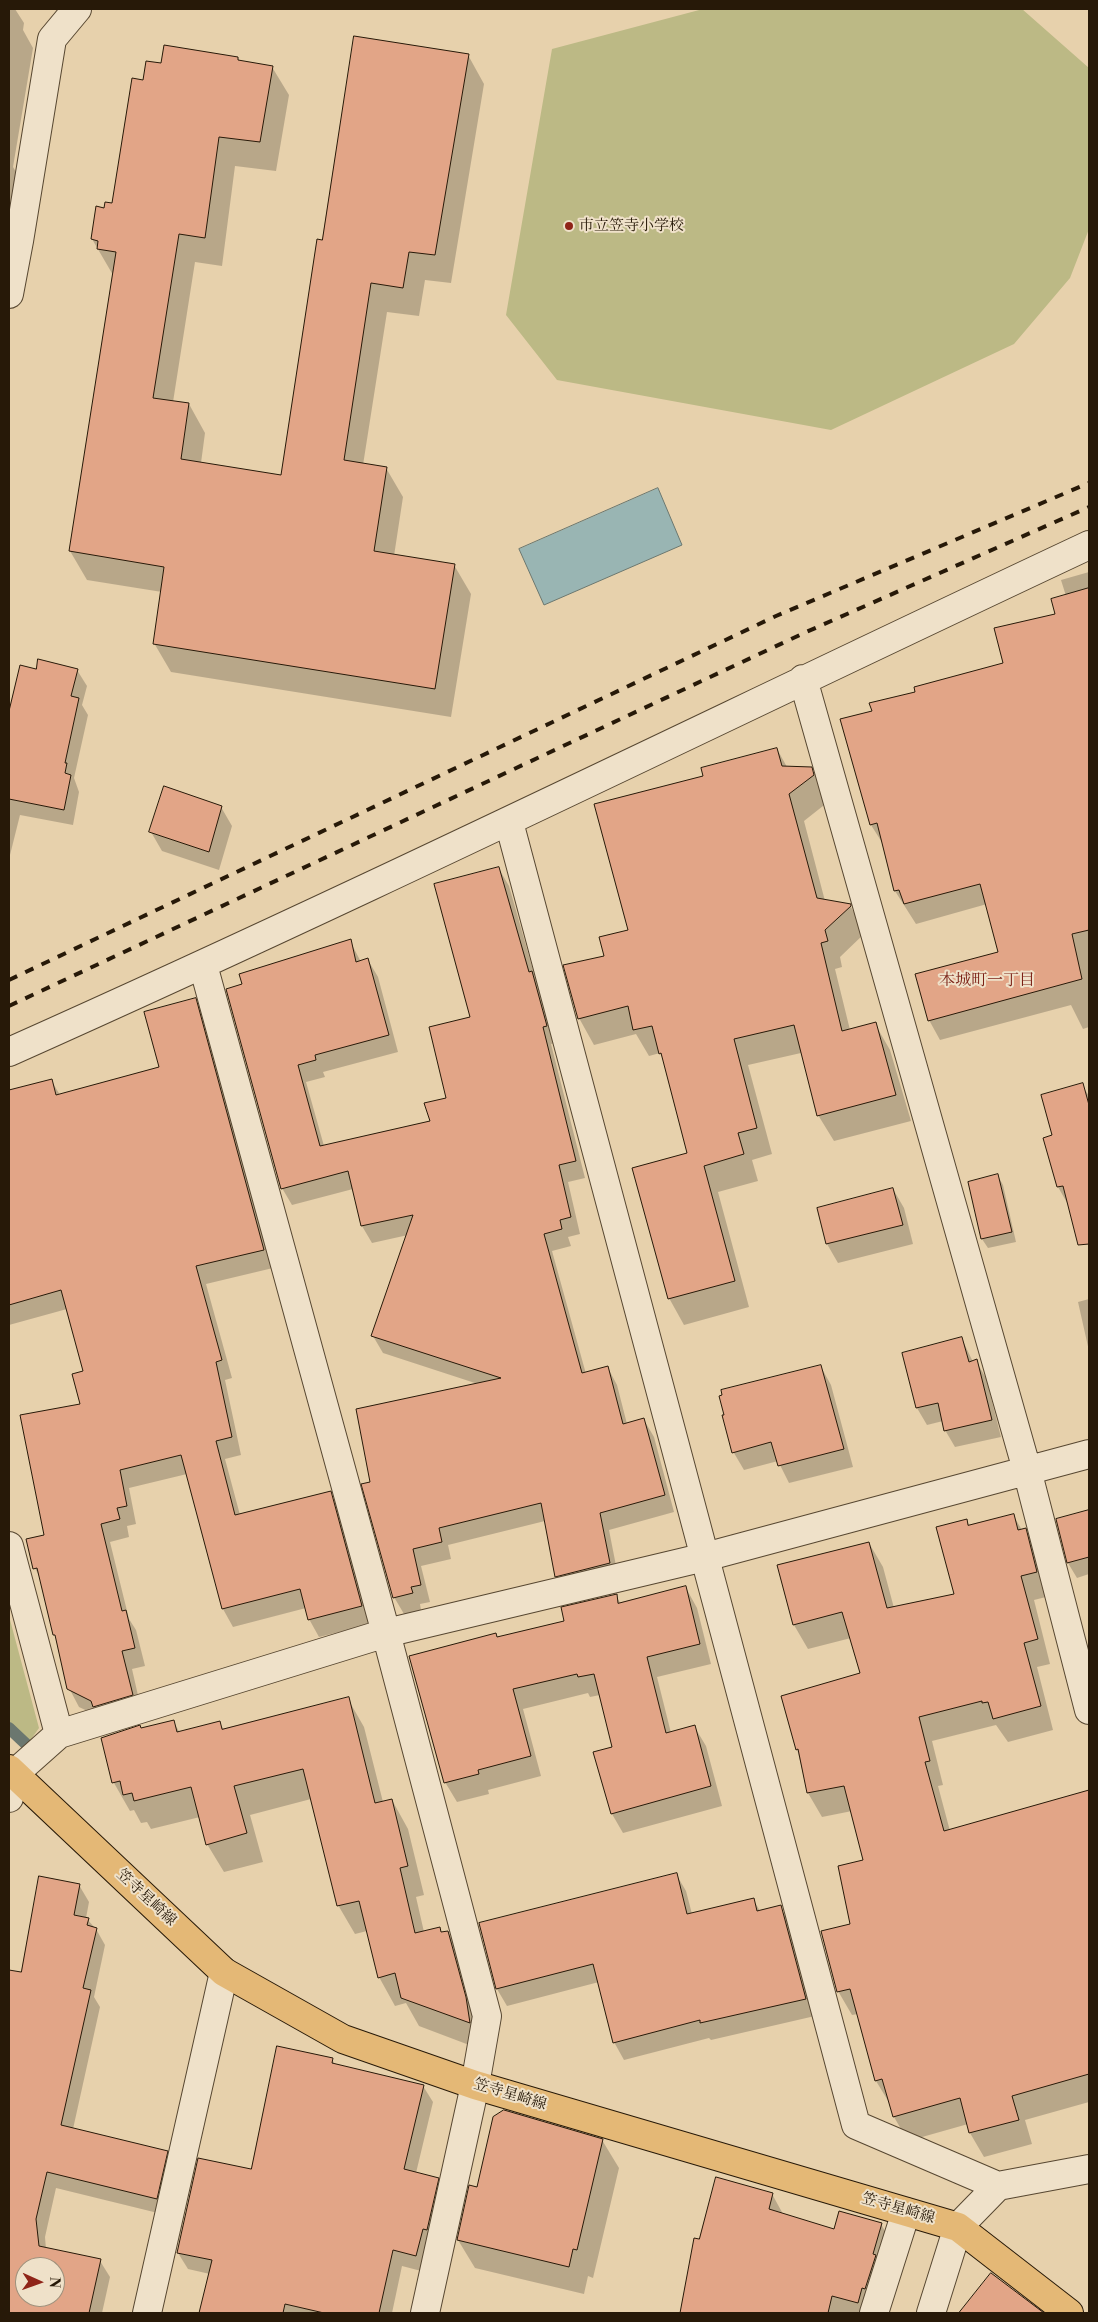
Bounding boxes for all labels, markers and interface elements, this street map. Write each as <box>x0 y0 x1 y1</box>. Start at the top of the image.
place label: 市立笠寺小学校 <box>579 217 684 235</box>
marker: 市立笠寺小学校 <box>563 220 575 232</box>
district label: 本城町一丁目 <box>939 971 1035 991</box>
street label: 笠寺星崎線 <box>112 1866 180 1930</box>
street label: 笠寺星崎線 <box>472 2075 548 2115</box>
street label: 笠寺星崎線 <box>859 2190 937 2228</box>
north arrow <box>15 2257 65 2307</box>
text: N <box>45 2277 63 2288</box>

